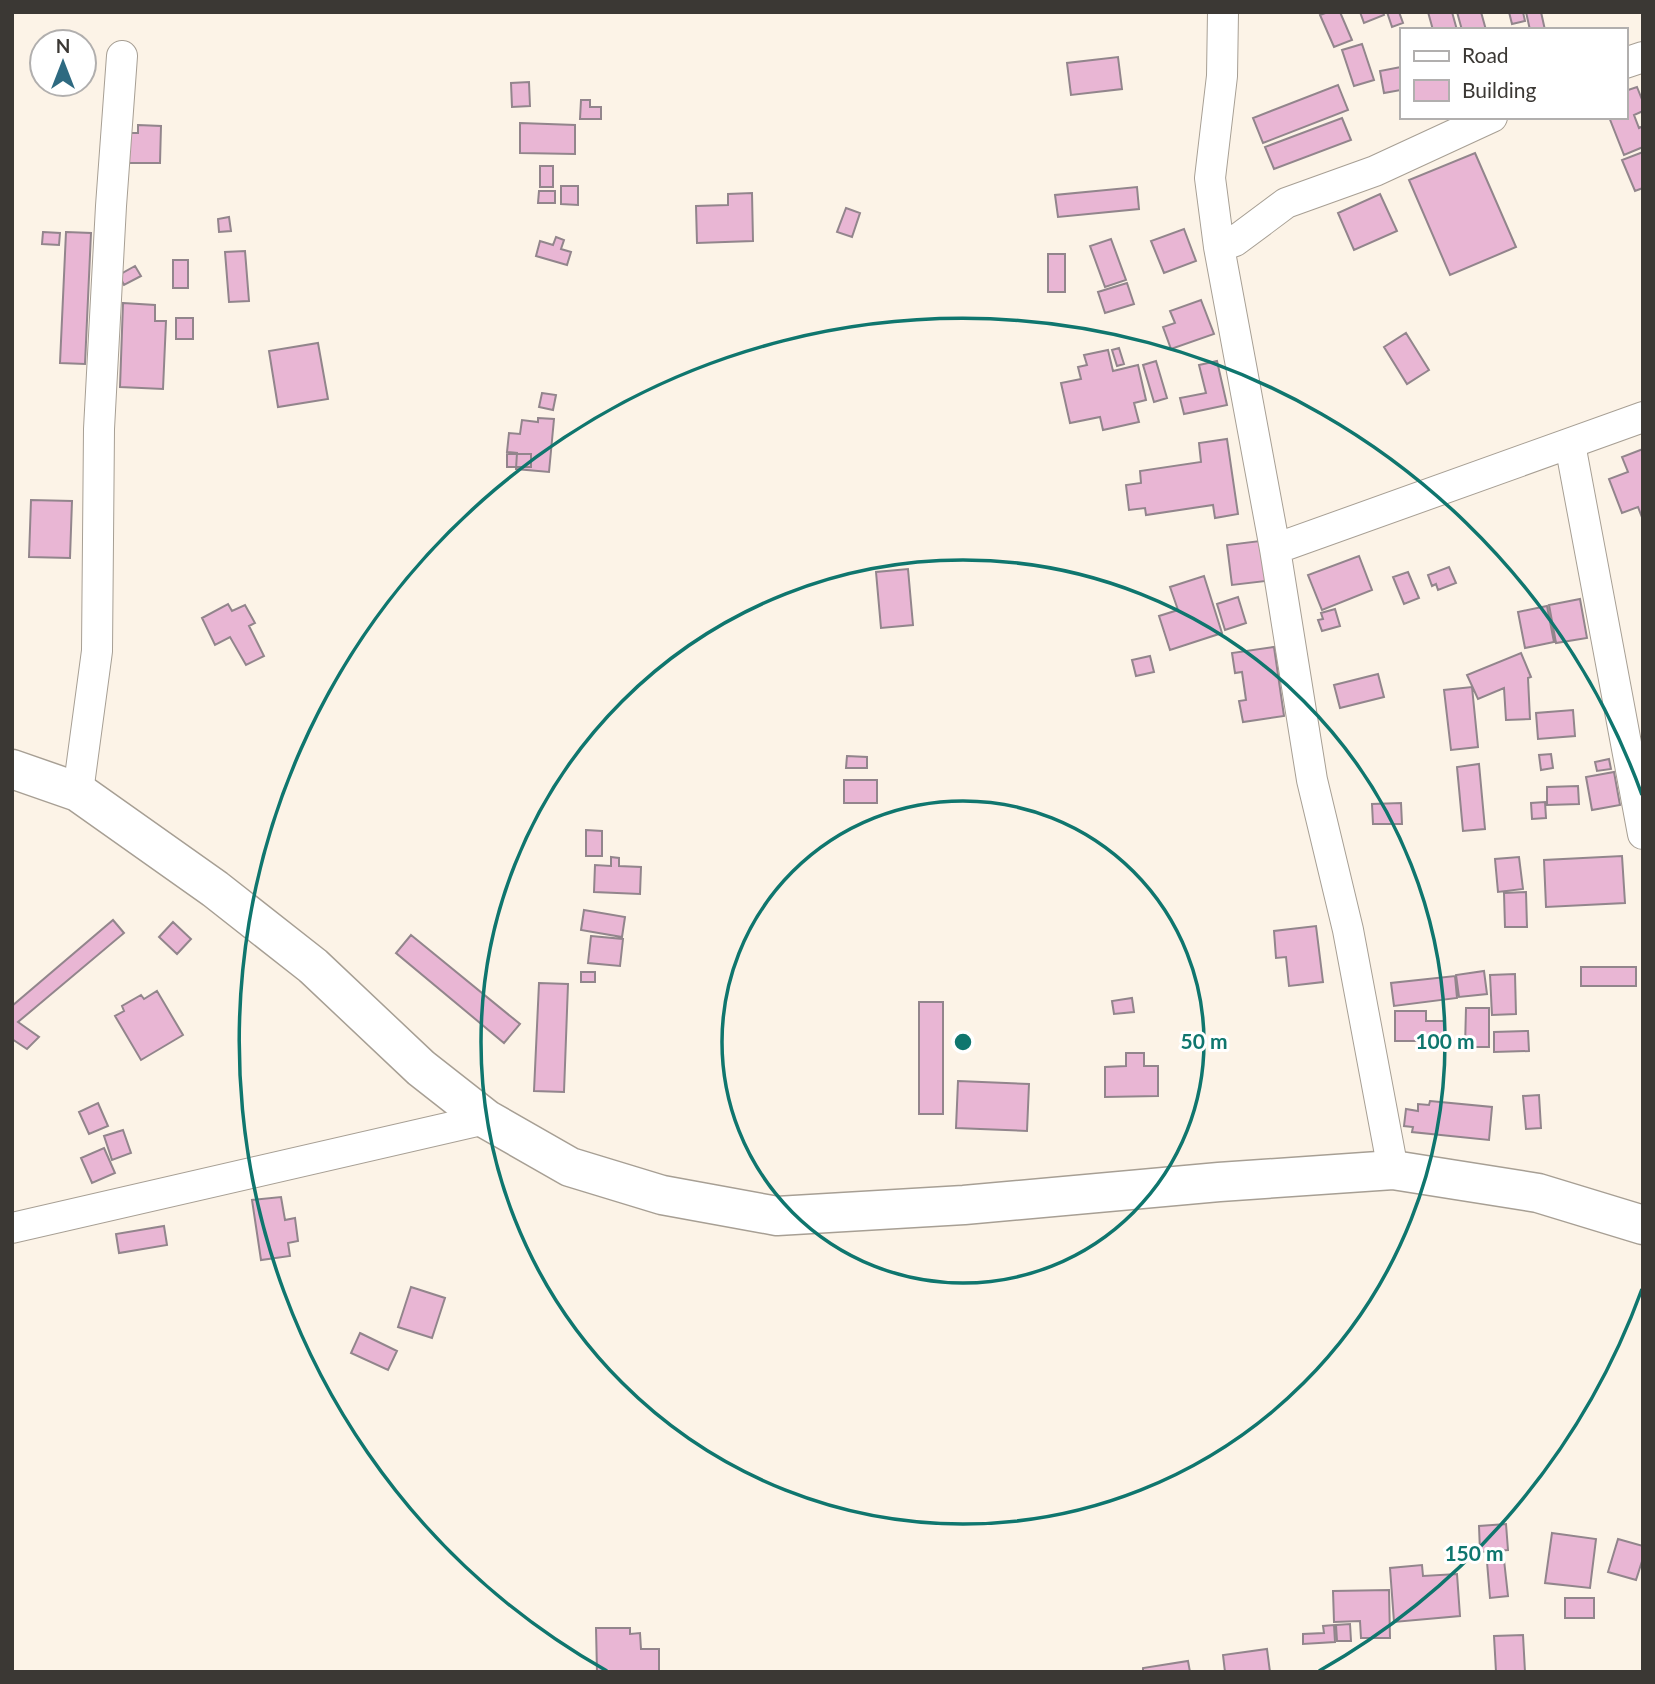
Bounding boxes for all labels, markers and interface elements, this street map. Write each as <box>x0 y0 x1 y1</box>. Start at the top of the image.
north arrow <box>28 28 98 98</box>
legend <box>1400 28 1627 119</box>
text: N <box>56 34 70 57</box>
text: Road <box>1462 42 1509 67</box>
text: Building <box>1462 77 1537 102</box>
text: 50 m <box>1180 1028 1228 1053</box>
text: 100 m <box>1415 1028 1475 1053</box>
centre of rings <box>951 1030 975 1054</box>
text: 150 m <box>1444 1540 1504 1565</box>

